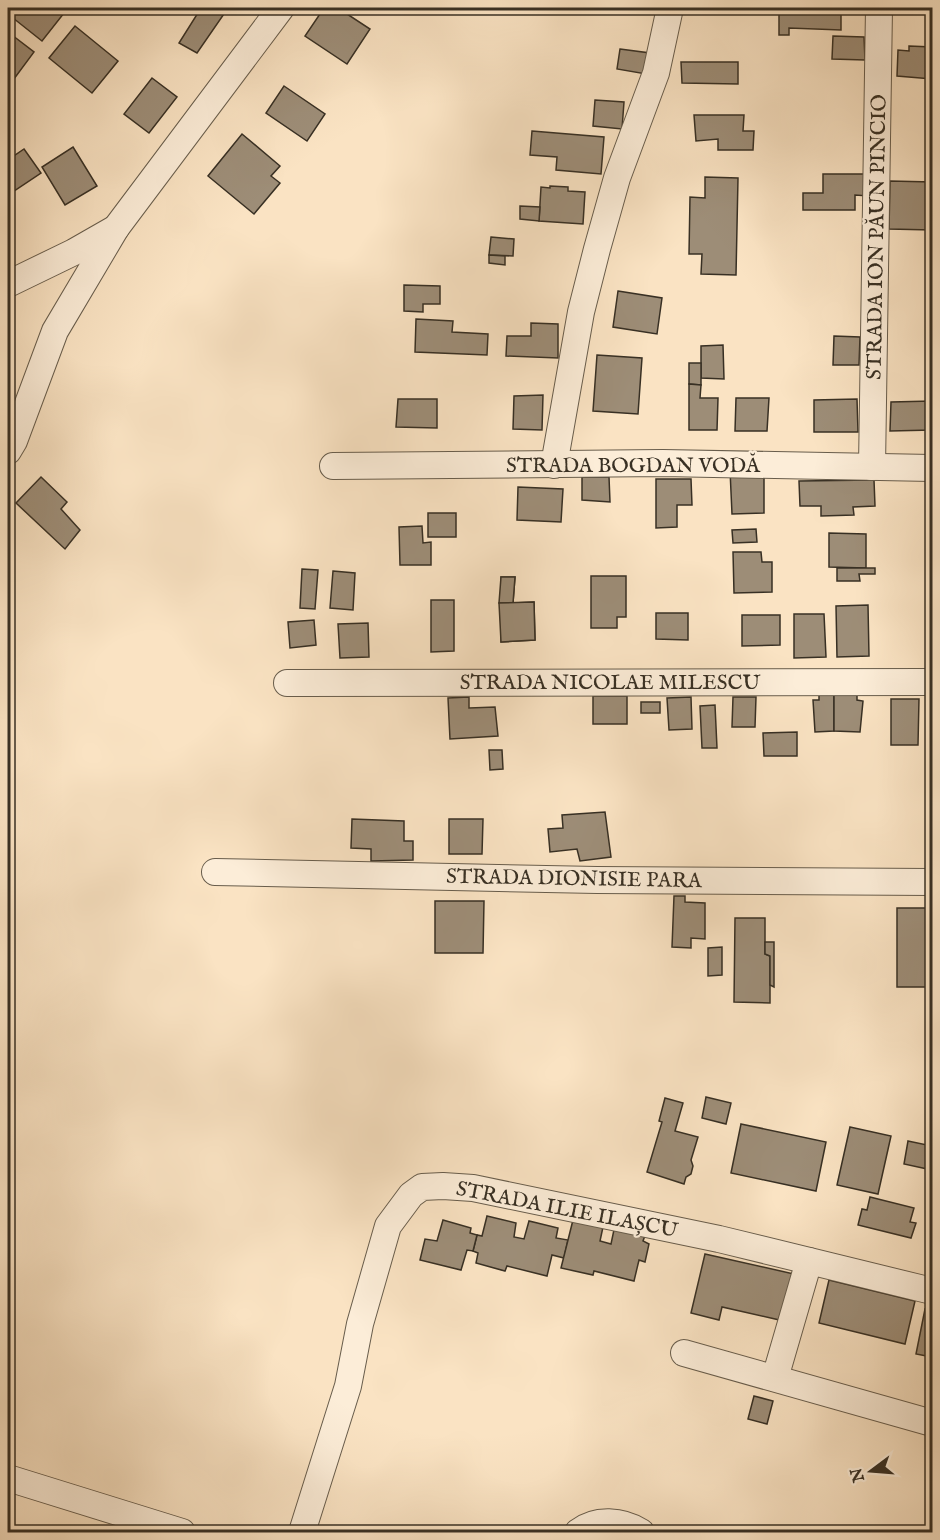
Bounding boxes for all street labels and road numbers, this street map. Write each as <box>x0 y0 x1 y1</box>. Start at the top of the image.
street label: STRADA ION PĂUN PINCIO <box>861 94 893 380</box>
street label: STRADA BOGDAN VODĂ <box>506 452 761 480</box>
street label: STRADA NICOLAE MILESCU <box>460 670 761 697</box>
street label: STRADA DIONISIE PARA <box>446 864 703 895</box>
street label: STRADA ILIE ILAȘCU <box>454 1176 680 1245</box>

